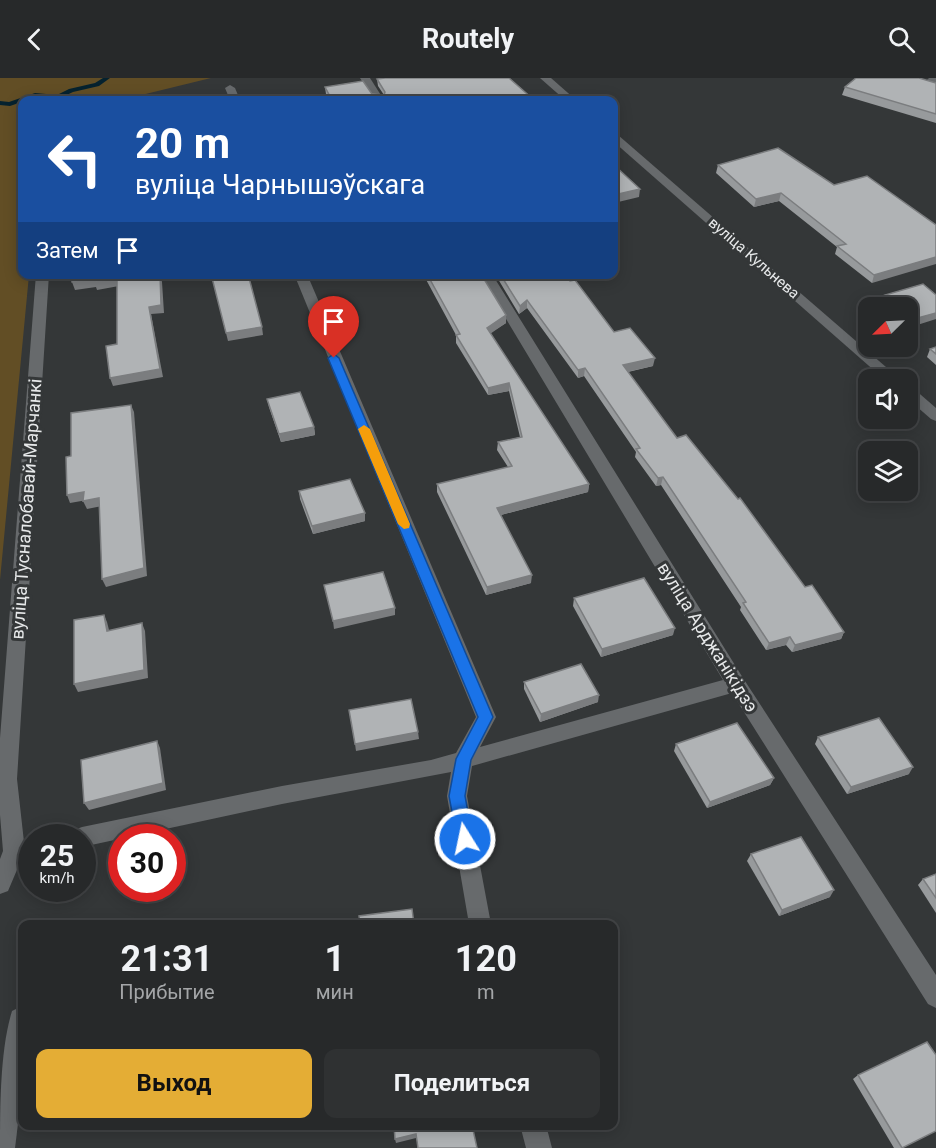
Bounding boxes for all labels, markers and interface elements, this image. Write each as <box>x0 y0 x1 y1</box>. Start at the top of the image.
icon: back <box>18 23 51 56</box>
text: Routely <box>422 23 514 55</box>
icon: search <box>885 23 918 56</box>
text: 20 m <box>135 119 230 168</box>
icon: left <box>36 120 114 198</box>
text: вуліца Чарнышэўскага <box>135 169 425 201</box>
street label: вуліца Кульнева <box>705 214 803 302</box>
icon: arrive <box>111 234 144 267</box>
text: Затем <box>36 238 99 263</box>
pin <box>308 296 359 358</box>
north arrow <box>858 297 918 357</box>
map controls <box>858 297 918 501</box>
icon: arrive <box>317 305 350 338</box>
button: sound <box>858 369 918 429</box>
street label: вуліца Тусналобавай-Марчанкі <box>6 378 46 640</box>
button: layers <box>858 441 918 501</box>
street label: вуліца Арджанікідзэ <box>653 558 763 716</box>
position arrow <box>433 807 497 871</box>
speed limit sign: 30 <box>108 824 186 902</box>
text: 25 <box>40 838 74 873</box>
text: km/h <box>39 869 75 887</box>
text: 21:31 <box>120 938 213 980</box>
text: 1 <box>324 938 345 980</box>
text: 120 <box>455 938 517 980</box>
text: Прибытие <box>119 980 215 1004</box>
text: мин <box>316 980 354 1004</box>
text: m <box>477 980 495 1004</box>
button: Выход <box>36 1049 312 1118</box>
button: Поделиться <box>324 1049 600 1118</box>

